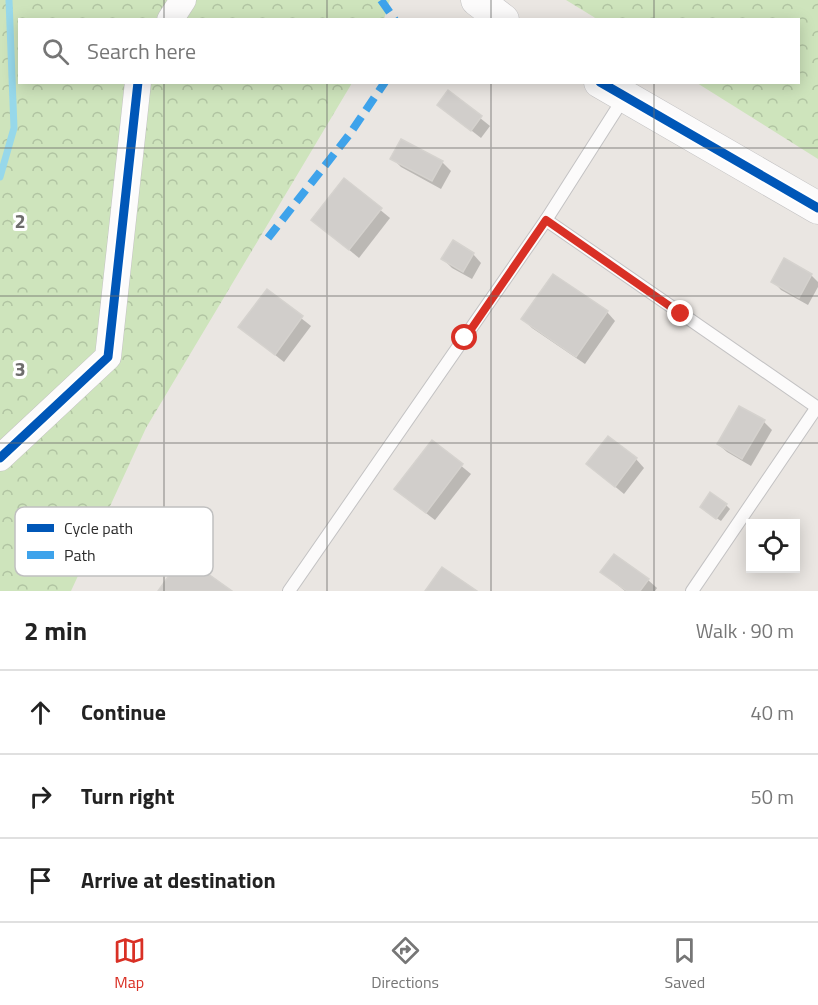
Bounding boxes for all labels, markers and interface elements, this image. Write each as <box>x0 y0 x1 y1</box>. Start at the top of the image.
search box <box>18 18 800 84</box>
text: Search here <box>87 34 196 68</box>
icon: search <box>39 35 72 68</box>
text: 2 <box>14 205 26 236</box>
route end <box>667 300 693 326</box>
route start <box>451 324 477 350</box>
text: 3 <box>14 353 26 384</box>
legend <box>15 507 213 576</box>
text: Cycle path <box>64 516 133 540</box>
map controls <box>746 519 800 573</box>
button: locate <box>746 519 800 573</box>
text: Path <box>64 543 96 567</box>
text: 2 min <box>24 611 87 650</box>
text: Walk · 90 m <box>696 615 794 646</box>
text: Continue <box>81 695 166 729</box>
icon: ahead <box>24 696 57 729</box>
text: 40 m <box>750 697 794 728</box>
text: Turn right <box>81 779 175 813</box>
icon: right <box>24 780 57 813</box>
text: 50 m <box>750 781 794 812</box>
text: Arrive at destination <box>81 863 276 897</box>
icon: arrive <box>24 864 57 897</box>
tab: Map <box>113 934 146 994</box>
tab: Directions <box>371 934 439 994</box>
tab: Saved <box>665 934 705 994</box>

